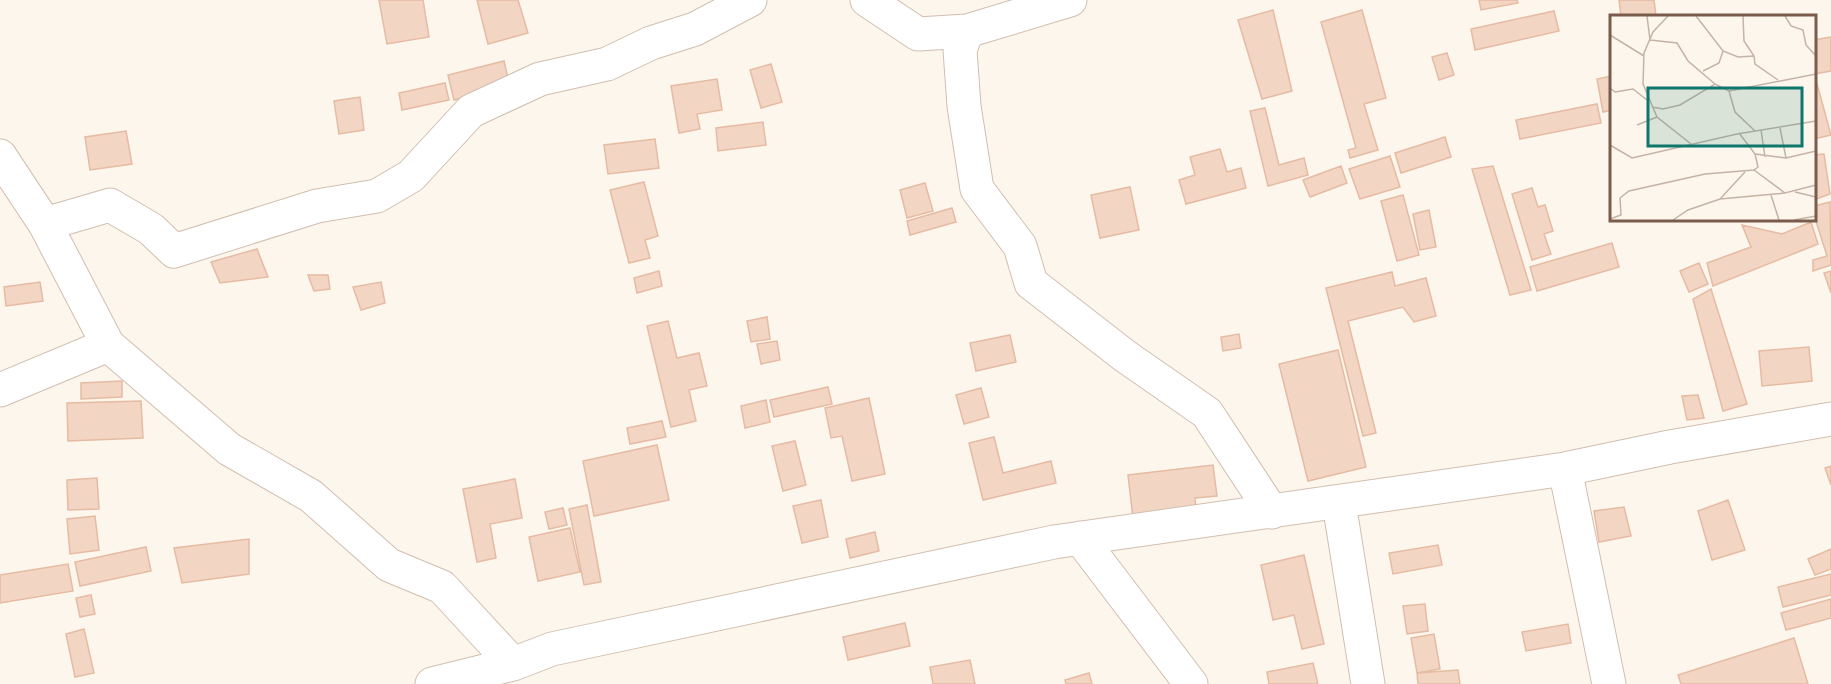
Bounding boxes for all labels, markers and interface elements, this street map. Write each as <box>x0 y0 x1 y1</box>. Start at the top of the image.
inset map <box>1610 15 1816 220</box>

